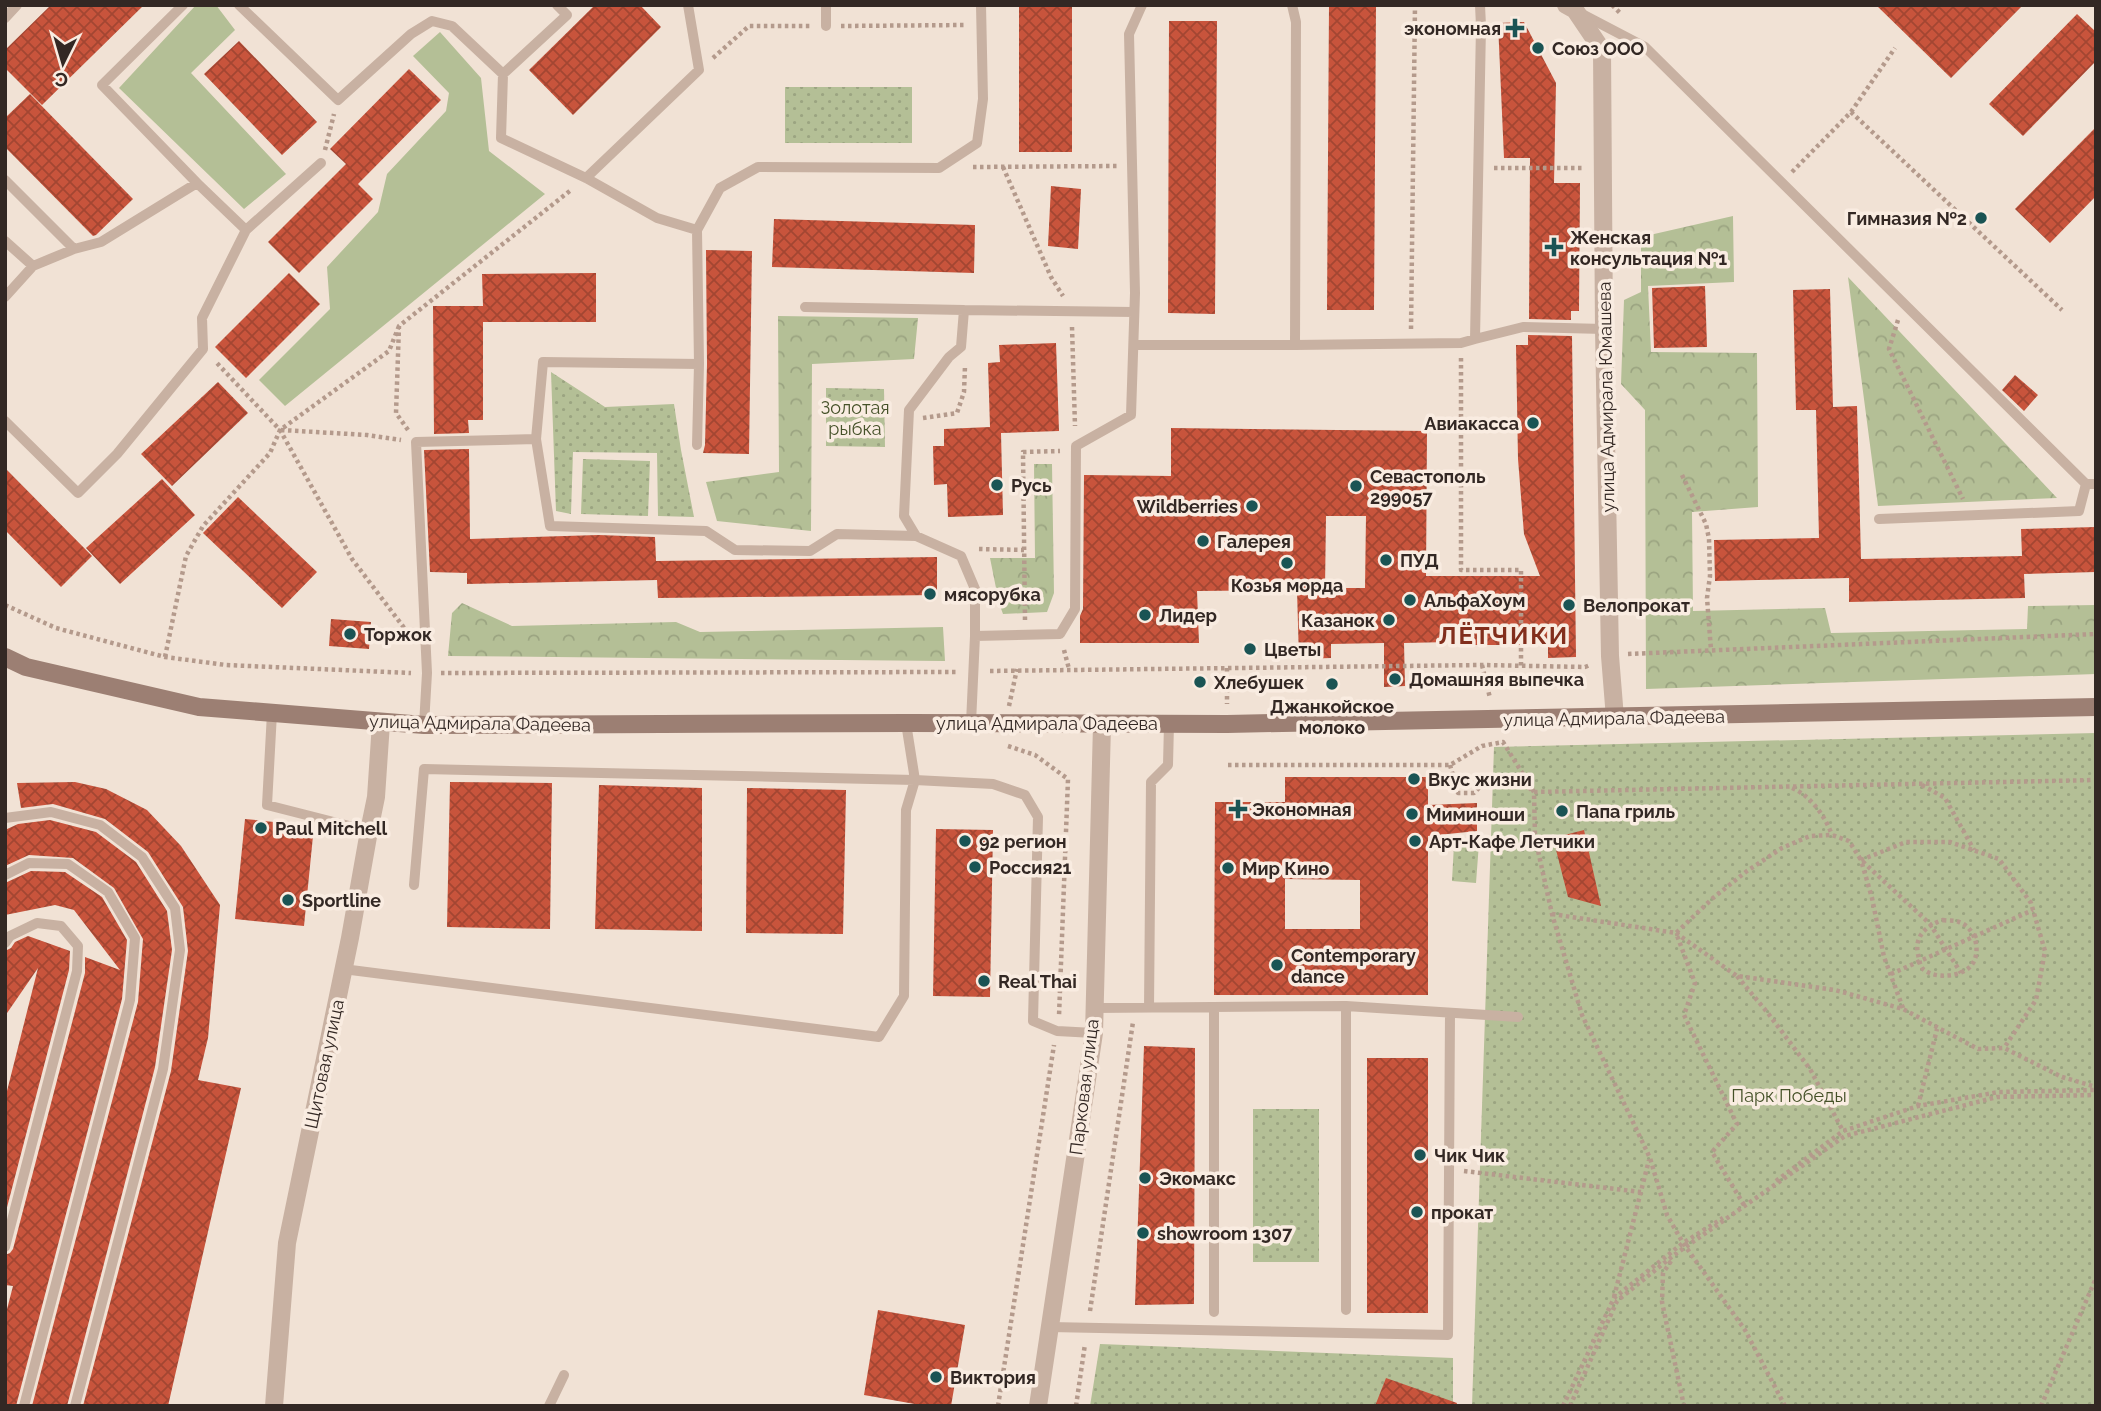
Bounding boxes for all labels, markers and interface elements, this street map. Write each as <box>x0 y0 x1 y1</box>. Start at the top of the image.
place label: экономная <box>1404 18 1501 39</box>
marker: экономная <box>1507 20 1523 36</box>
north arrow <box>28 28 98 98</box>
place label: Союз ООО <box>1552 38 1645 59</box>
marker: Союз ООО <box>1530 40 1546 56</box>
text: С <box>54 68 69 91</box>
place label: Гимназия №2 <box>1847 208 1967 229</box>
marker: Гимназия №2 <box>1973 210 1989 226</box>
place label: Женская консультация №1 <box>1570 227 1727 269</box>
marker: Женская консультация №1 <box>1544 237 1564 257</box>
street label: улица Адмирала Юмашева <box>1593 281 1619 513</box>
park label: Золотая рыбка <box>820 397 890 439</box>
place label: Авиакасса <box>1424 413 1519 434</box>
marker: Авиакасса <box>1525 415 1541 431</box>
place label: Севастополь 299057 <box>1370 466 1486 508</box>
place label: Русь <box>1011 475 1052 496</box>
marker: Русь <box>989 477 1005 493</box>
marker: Севастополь 299057 <box>1348 478 1364 494</box>
place label: Wildberries <box>1137 496 1238 517</box>
marker: Wildberries <box>1244 498 1260 514</box>
place label: Галерея <box>1217 531 1291 552</box>
marker: Галерея <box>1195 533 1211 549</box>
place label: ПУД <box>1400 550 1439 571</box>
marker: ПУД <box>1378 552 1394 568</box>
marker: Козья морда <box>1279 555 1295 571</box>
place label: Козья морда <box>1231 575 1343 596</box>
place label: мясорубка <box>944 584 1041 605</box>
marker: мясорубка <box>922 586 938 602</box>
place label: АльфаХоум <box>1424 590 1525 611</box>
marker: АльфаХоум <box>1402 592 1418 608</box>
place label: Велопрокат <box>1583 595 1690 616</box>
marker: Велопрокат <box>1561 597 1577 613</box>
place label: Лидер <box>1159 605 1217 626</box>
marker: Лидер <box>1137 607 1153 623</box>
place label: Казанок <box>1301 610 1375 631</box>
marker: Казанок <box>1381 612 1397 628</box>
district label: ЛЁТЧИКИ <box>1439 621 1569 650</box>
place label: Торжок <box>364 624 432 645</box>
marker: Торжок <box>342 626 358 642</box>
place label: Цветы <box>1264 639 1321 660</box>
marker: Цветы <box>1242 641 1258 657</box>
place label: Домашняя выпечка <box>1409 669 1584 690</box>
marker: Домашняя выпечка <box>1387 671 1403 687</box>
place label: Хлебушек <box>1213 672 1304 693</box>
marker: Хлебушек <box>1192 674 1208 690</box>
marker: Джанкойское молоко <box>1324 676 1340 692</box>
place label: Джанкойское молоко <box>1270 696 1394 738</box>
street label: улица Адмирала Фадеева <box>1503 706 1725 730</box>
street label: улица Адмирала Фадеева <box>369 711 591 735</box>
street label: улица Адмирала Фадеева <box>936 713 1158 734</box>
place label: Вкус жизни <box>1428 769 1532 790</box>
marker: Вкус жизни <box>1406 771 1422 787</box>
place label: Экономная <box>1252 799 1352 820</box>
marker: Экономная <box>1230 801 1246 817</box>
place label: Папа гриль <box>1576 801 1676 822</box>
marker: Папа гриль <box>1554 803 1570 819</box>
place label: Миминоши <box>1426 804 1525 825</box>
marker: Миминоши <box>1404 806 1420 822</box>
place label: Paul Mitchell <box>275 818 388 839</box>
marker: Paul Mitchell <box>253 820 269 836</box>
place label: 92 регион <box>979 831 1067 852</box>
place label: Арт-Кафе Летчики <box>1429 831 1595 852</box>
marker: 92 регион <box>957 833 973 849</box>
marker: Арт-Кафе Летчики <box>1407 833 1423 849</box>
place label: Россия21 <box>989 857 1072 878</box>
place label: Мир Кино <box>1242 858 1330 879</box>
marker: Россия21 <box>967 859 983 875</box>
marker: Мир Кино <box>1220 860 1236 876</box>
place label: Sportline <box>302 890 381 911</box>
marker: Sportline <box>280 892 296 908</box>
place label: Contemporary dance <box>1291 945 1416 987</box>
marker: Contemporary dance <box>1269 957 1285 973</box>
place label: Real Thai <box>998 971 1077 992</box>
marker: Real Thai <box>976 973 992 989</box>
street label: Щитовая улица <box>300 997 348 1131</box>
street label: Парковая улица <box>1065 1018 1103 1156</box>
park label: Парк Победы <box>1731 1085 1847 1106</box>
place label: Чик Чик <box>1434 1145 1505 1166</box>
marker: Чик Чик <box>1412 1147 1428 1163</box>
place label: Экомакс <box>1159 1168 1236 1189</box>
marker: Экомакс <box>1137 1170 1153 1186</box>
place label: прокат <box>1431 1202 1493 1223</box>
marker: прокат <box>1409 1204 1425 1220</box>
place label: showroom 1307 <box>1157 1223 1293 1244</box>
marker: showroom 1307 <box>1135 1225 1151 1241</box>
place label: Виктория <box>950 1367 1036 1388</box>
marker: Виктория <box>928 1369 944 1385</box>

